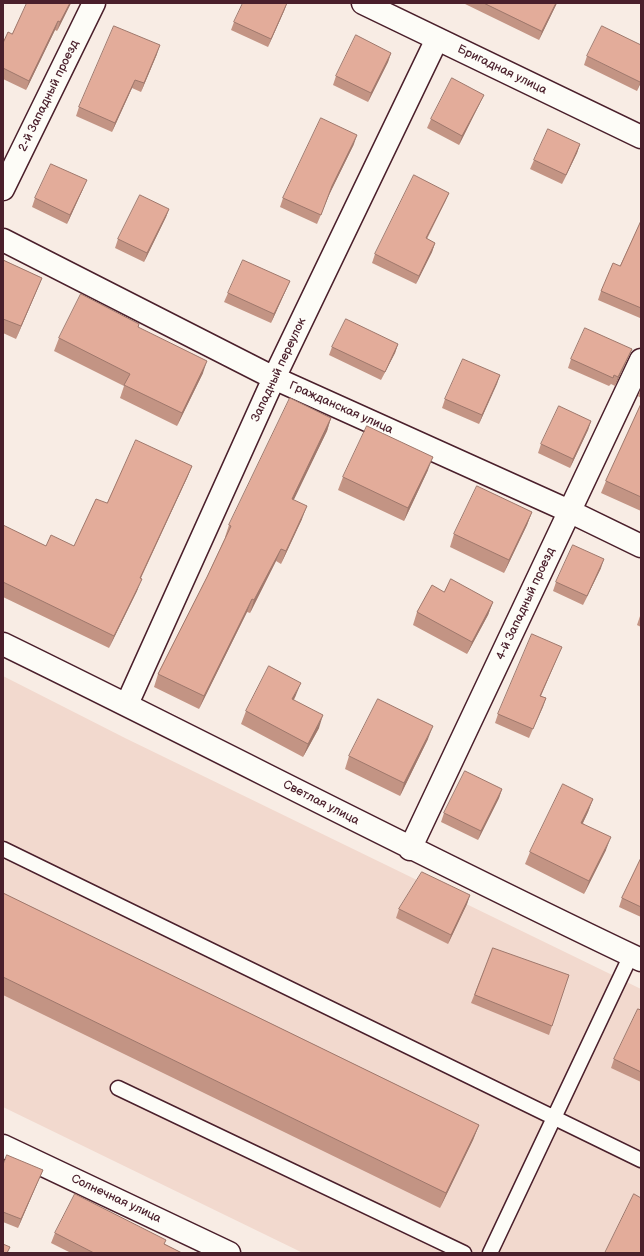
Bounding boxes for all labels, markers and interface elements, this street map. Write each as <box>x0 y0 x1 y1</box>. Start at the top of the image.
street label: 2-й Западный проезд <box>16 38 82 154</box>
street label: Бригадная улица <box>455 42 549 98</box>
street label: Западный переулок <box>249 316 309 424</box>
street label: Гражданская улица <box>287 379 395 437</box>
street label: 4-й Западный проезд <box>494 545 558 663</box>
street label: Светлая улица <box>280 778 362 828</box>
street label: Солнечная улица <box>69 1172 163 1226</box>

